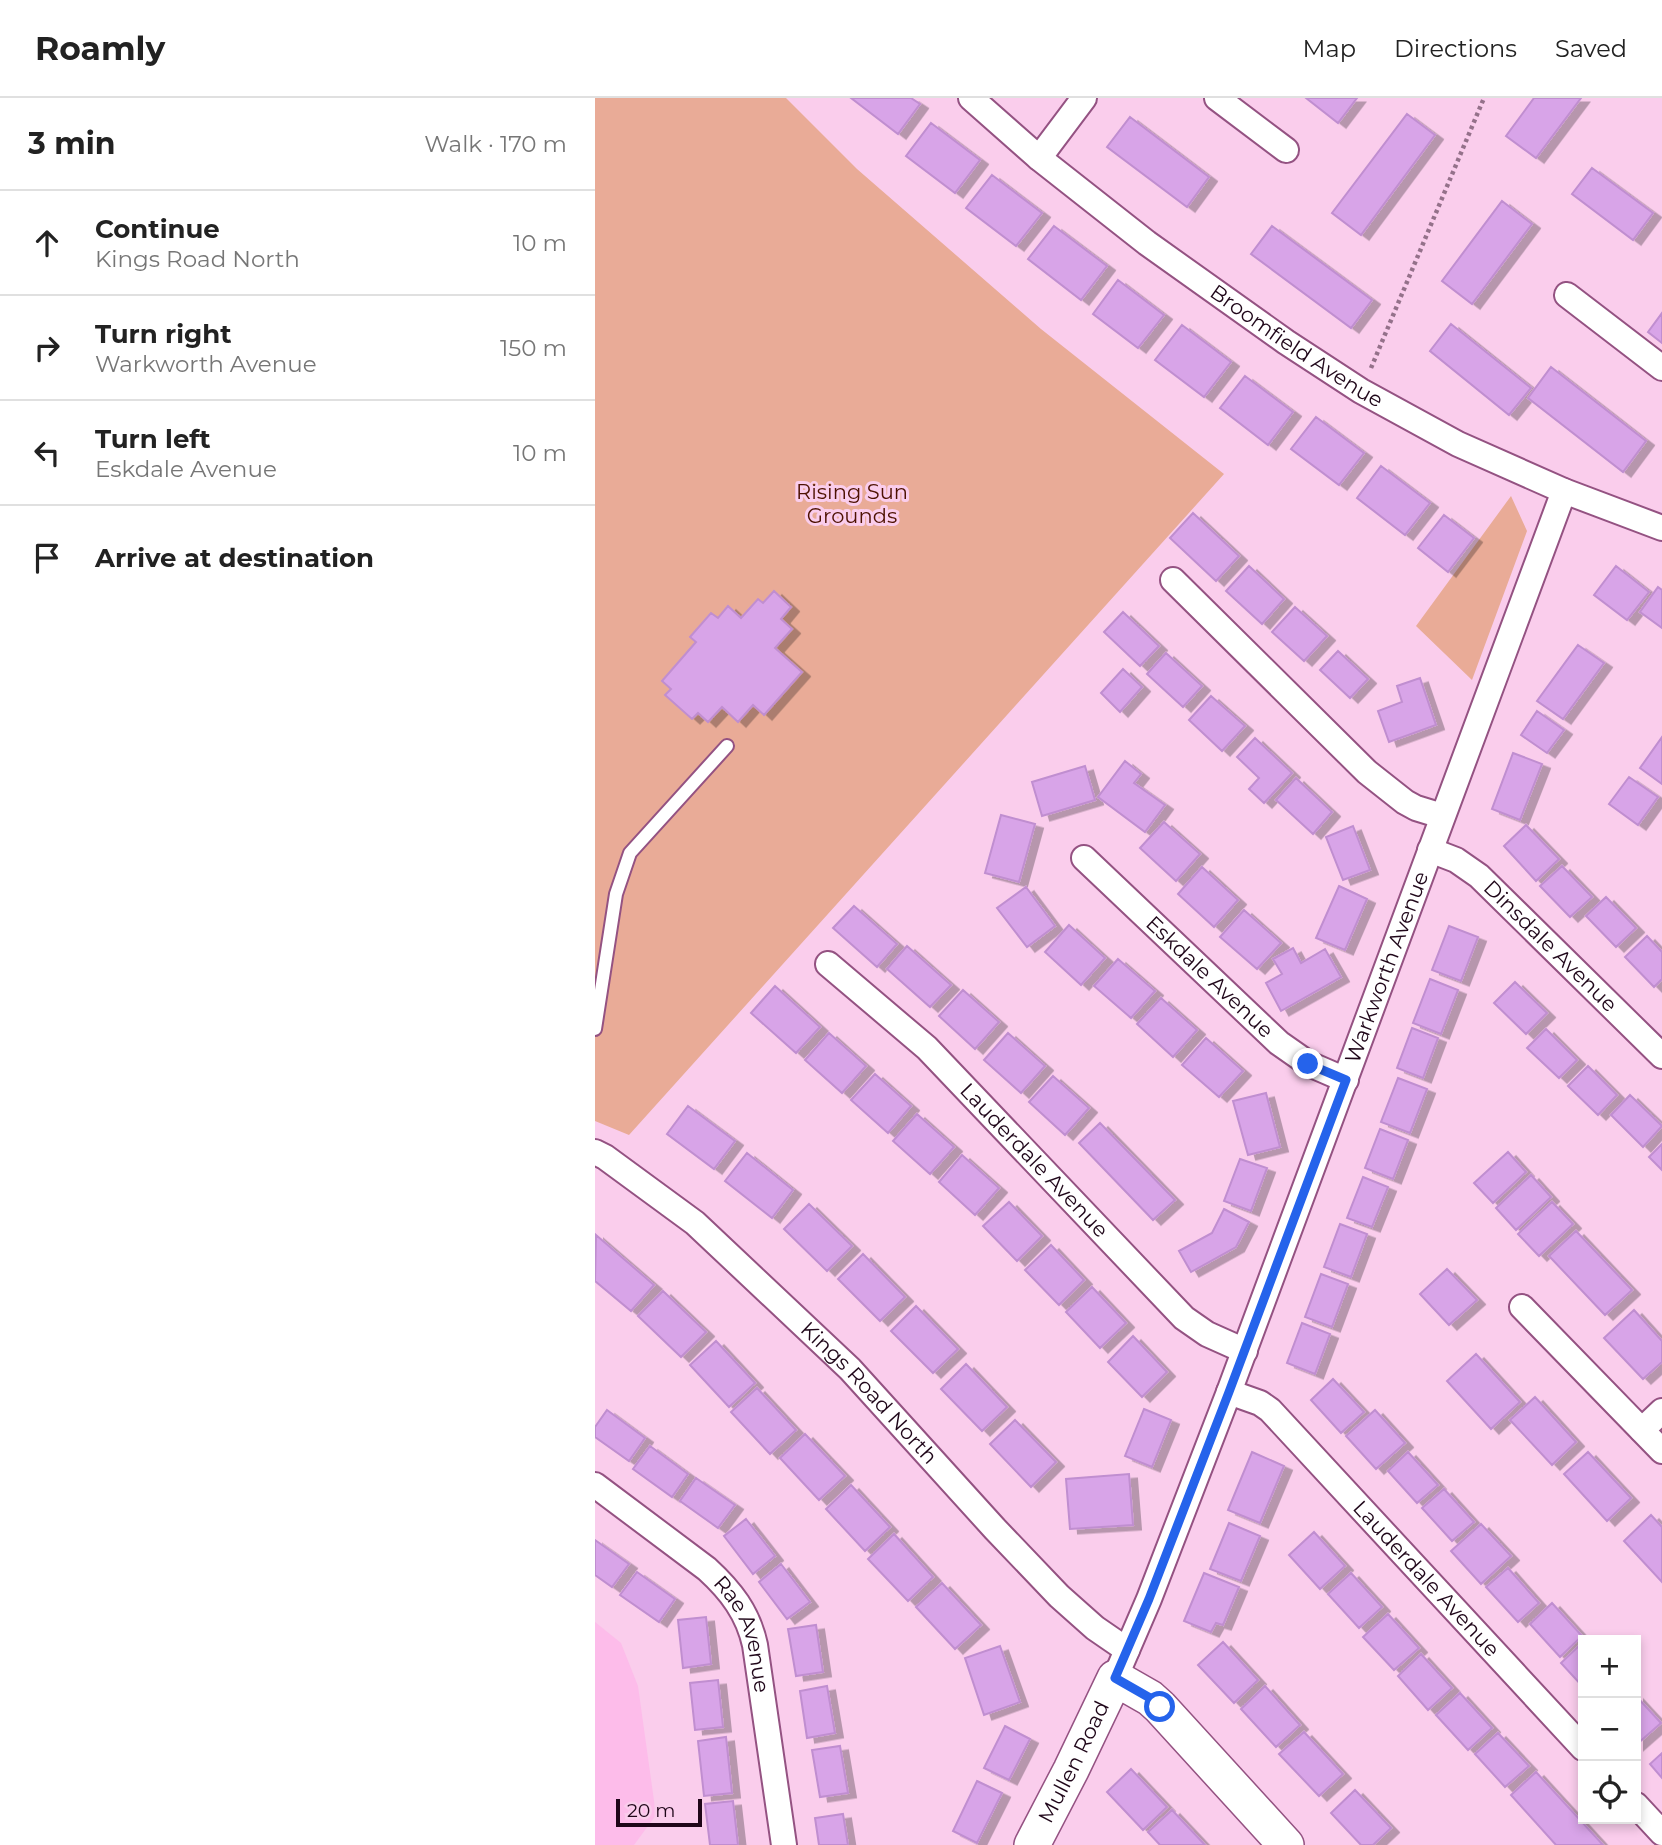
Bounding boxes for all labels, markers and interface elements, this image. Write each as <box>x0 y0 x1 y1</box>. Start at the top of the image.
text: Roamly <box>35 28 165 68</box>
text: Map <box>1303 34 1356 63</box>
text: Directions <box>1394 34 1517 63</box>
text: Saved <box>1555 34 1627 63</box>
text: 3 min <box>28 125 115 162</box>
text: Walk · 170 m <box>424 130 567 158</box>
text: Continue <box>95 213 220 245</box>
icon: ahead <box>28 224 66 262</box>
text: 10 m <box>513 229 567 257</box>
text: Kings Road North <box>95 245 300 273</box>
street label: Broomfield Avenue <box>1206 279 1387 413</box>
text: Turn right <box>95 318 231 350</box>
icon: right <box>28 329 66 367</box>
text: 150 m <box>500 334 567 362</box>
text: Warkworth Avenue <box>95 350 317 378</box>
text: Turn left <box>95 423 211 455</box>
icon: left <box>28 434 66 472</box>
text: 10 m <box>513 439 567 467</box>
text: Eskdale Avenue <box>95 455 277 483</box>
park label: Rising Sun Grounds <box>796 479 908 528</box>
icon: arrive <box>28 539 66 577</box>
text: Arrive at destination <box>95 542 374 574</box>
street label: Warkworth Avenue <box>1339 868 1433 1066</box>
street label: Dinsdale Avenue <box>1479 875 1623 1017</box>
street label: Eskdale Avenue <box>1141 910 1279 1043</box>
route end <box>1292 1048 1323 1079</box>
street label: Lauderdale Avenue <box>955 1078 1114 1242</box>
street label: Kings Road North <box>796 1316 943 1469</box>
street label: Lauderdale Avenue <box>1348 1495 1505 1662</box>
street label: Rae Avenue <box>709 1570 775 1694</box>
map controls <box>1578 1635 1641 1824</box>
button: + <box>1578 1635 1641 1698</box>
route start <box>1144 1691 1175 1722</box>
street label: Mullen Road <box>1033 1697 1114 1827</box>
button: − <box>1578 1698 1641 1761</box>
button: locate <box>1578 1761 1641 1824</box>
scale bar <box>616 1796 702 1828</box>
text: 20 m <box>627 1799 675 1822</box>

